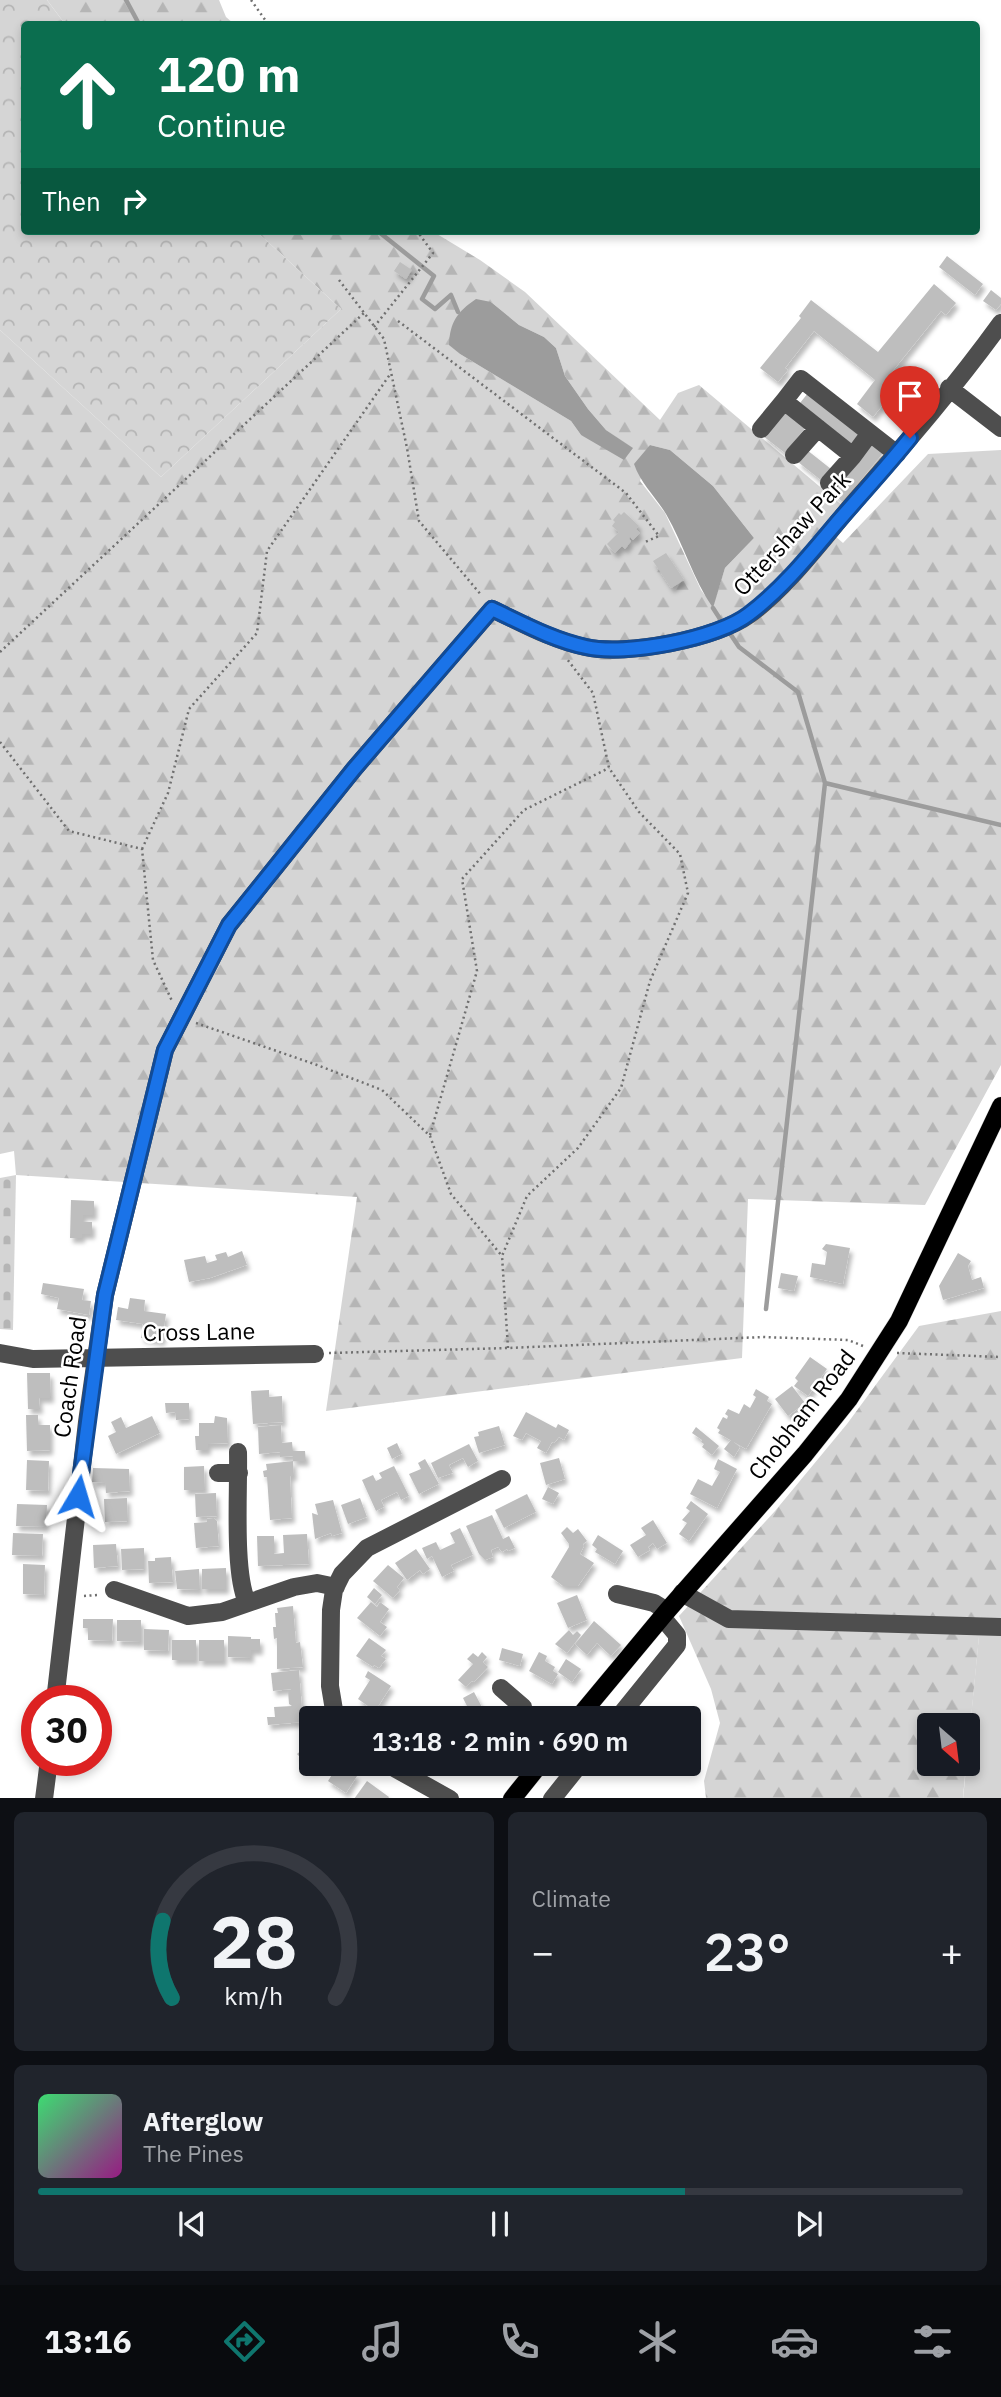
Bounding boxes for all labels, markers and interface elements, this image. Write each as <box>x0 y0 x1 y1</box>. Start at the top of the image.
text: 120 m <box>157 42 301 105</box>
icon: ahead <box>42 49 133 140</box>
text: Continue <box>157 104 286 146</box>
icon: right <box>115 182 153 220</box>
text: Then <box>42 184 101 218</box>
pin <box>880 366 940 438</box>
icon: arrive <box>891 377 929 415</box>
street label: Ottershaw Park <box>726 465 856 601</box>
street label: Coach Road <box>46 1314 92 1440</box>
street label: Cross Lane <box>142 1315 256 1347</box>
street label: Chobham Road <box>741 1343 861 1485</box>
position arrow <box>41 1459 115 1533</box>
speed limit sign: 30 <box>21 1685 112 1776</box>
north arrow <box>917 1713 980 1776</box>
map controls <box>917 1713 980 1776</box>
text: 13:18 · 2 min · 690 m <box>372 1724 628 1758</box>
text: Climate <box>532 1883 611 1913</box>
text: 28 <box>210 1893 297 1988</box>
text: 23° <box>704 1918 791 1985</box>
text: − <box>532 1927 554 1976</box>
text: + <box>940 1927 963 1976</box>
text: km/h <box>224 1978 283 2011</box>
text: Afterglow <box>143 2104 263 2138</box>
text: The Pines <box>143 2138 244 2168</box>
icon: previous <box>173 2205 211 2243</box>
icon: pause <box>481 2205 519 2243</box>
icon: next <box>790 2205 828 2243</box>
icon: directions <box>220 2317 269 2366</box>
icon: music <box>358 2317 407 2366</box>
icon: phone <box>495 2317 544 2366</box>
icon: climate <box>633 2317 682 2366</box>
icon: car <box>770 2317 819 2366</box>
icon: filters <box>908 2317 957 2366</box>
text: 13:16 <box>44 2320 132 2362</box>

